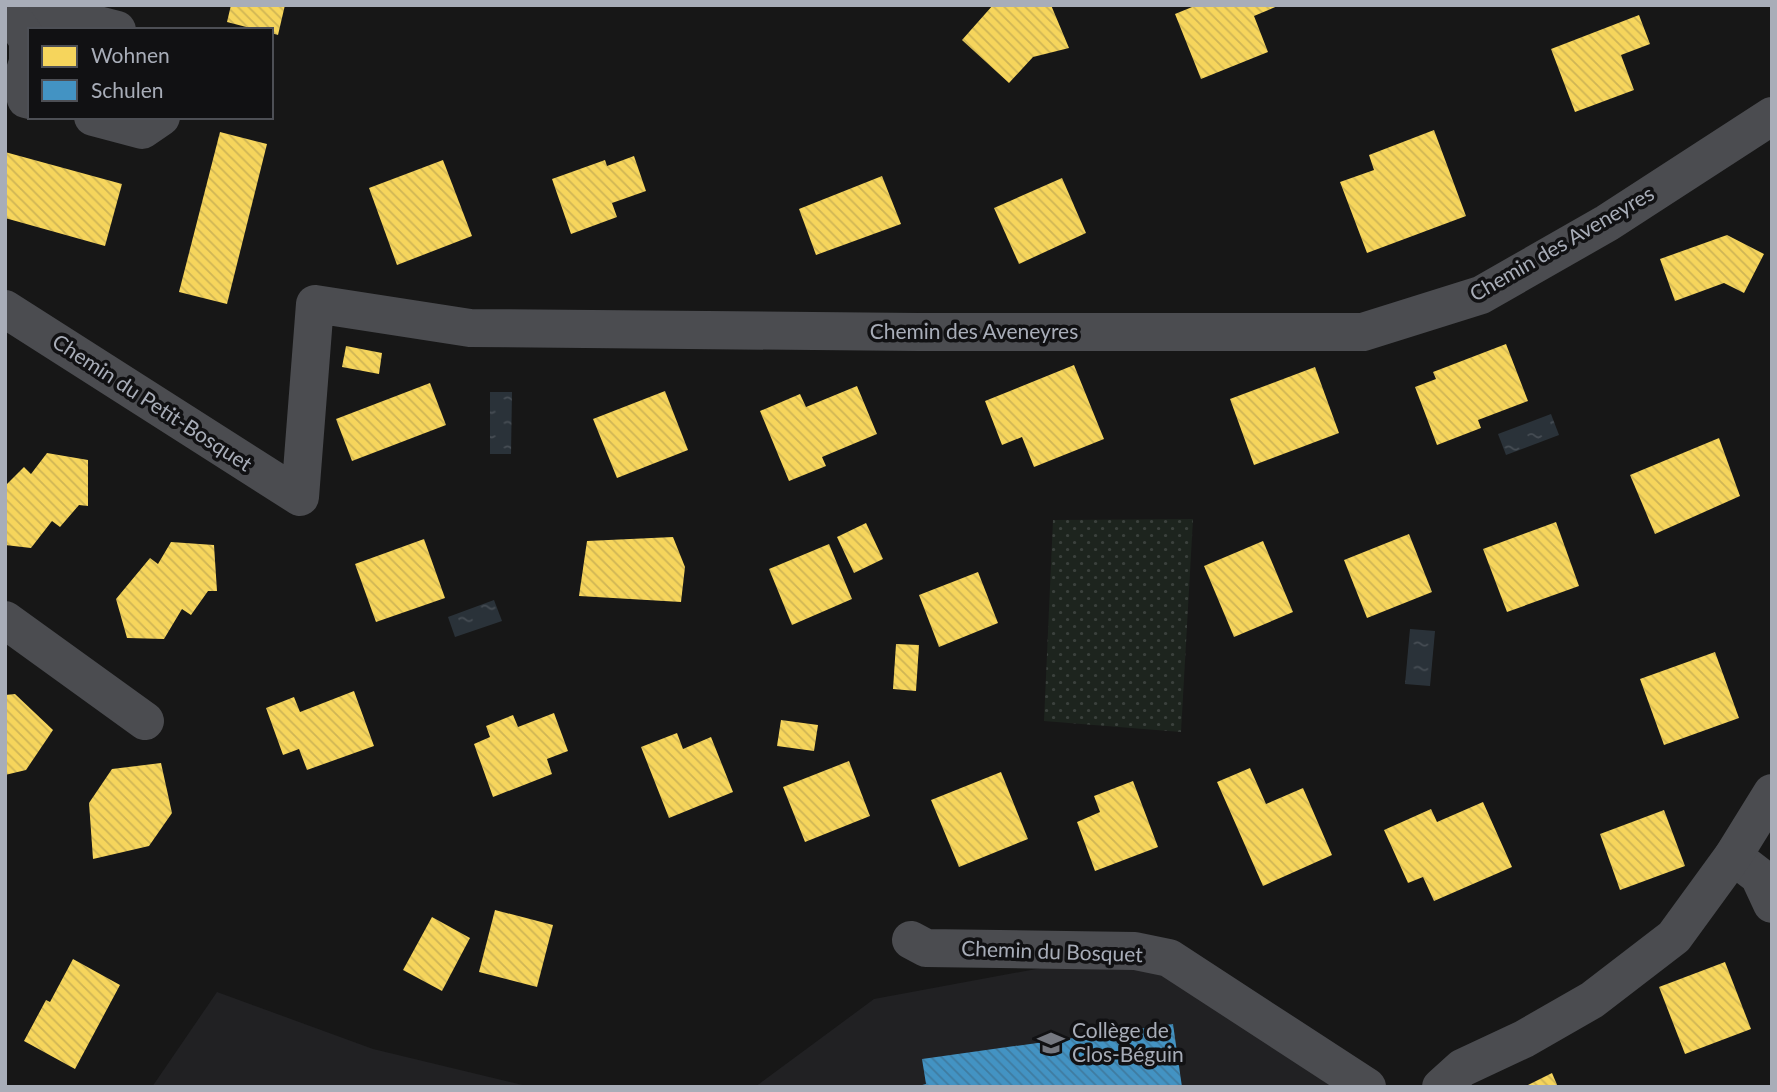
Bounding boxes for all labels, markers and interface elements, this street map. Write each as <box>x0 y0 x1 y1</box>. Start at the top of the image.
legend <box>28 28 273 119</box>
text: Wohnen <box>91 42 170 67</box>
text: Schulen <box>91 77 164 102</box>
street label: Chemin des Aveneyres <box>1465 180 1658 306</box>
street label: Chemin des Aveneyres <box>870 318 1078 343</box>
street label: Chemin du Petit-Bosquet <box>48 328 258 476</box>
street label: Chemin du Bosquet <box>961 935 1144 966</box>
place label: Collège de Clos-Béguin <box>1072 1017 1184 1066</box>
school or university icon: Collège de Clos-Béguin <box>1036 1028 1066 1058</box>

